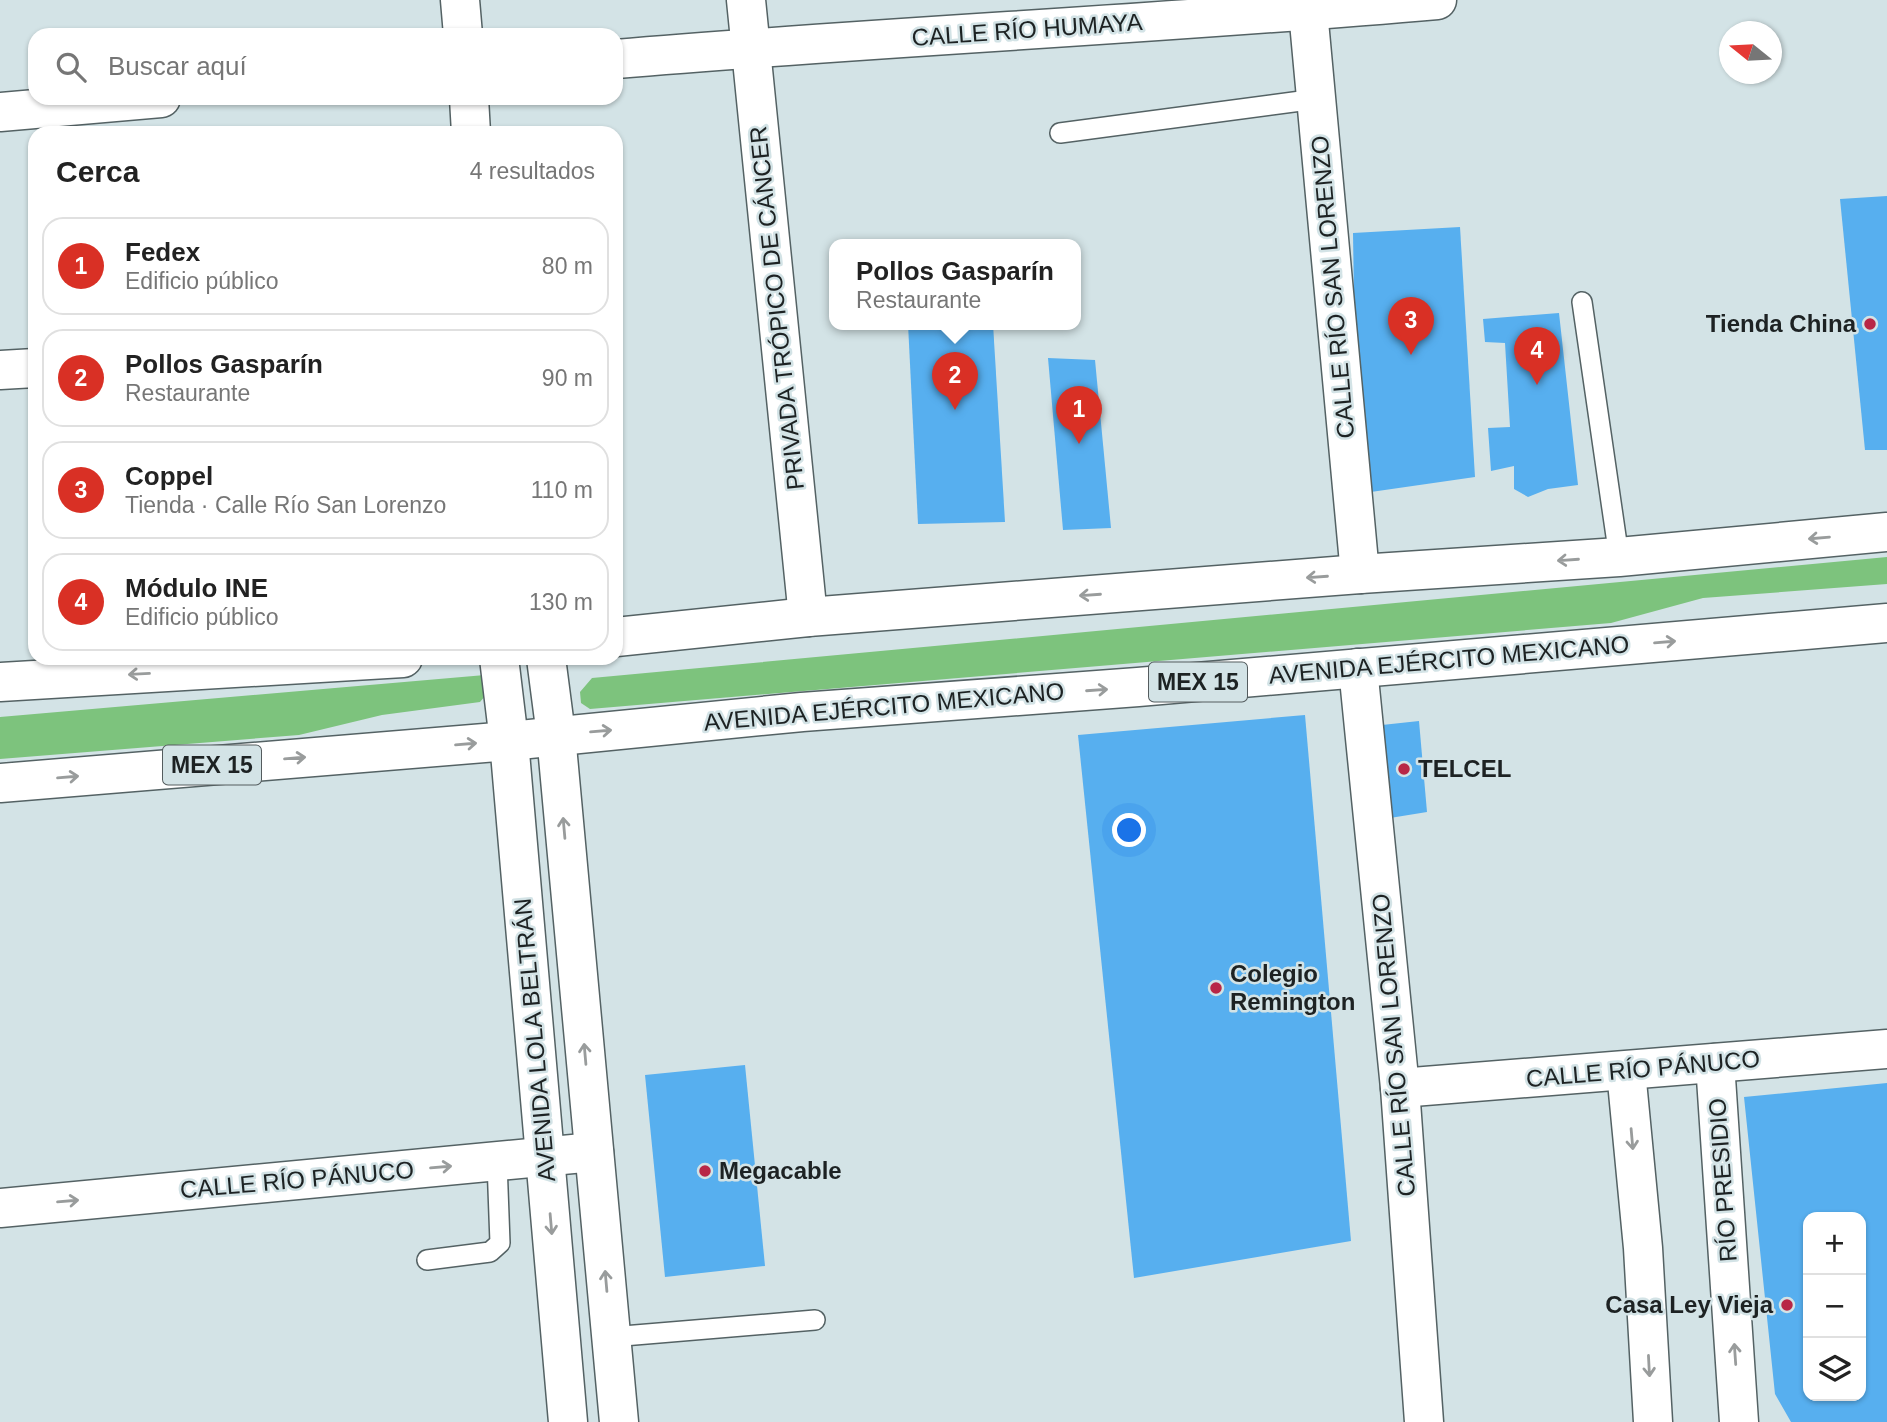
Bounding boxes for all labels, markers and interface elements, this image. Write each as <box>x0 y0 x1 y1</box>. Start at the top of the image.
street label: CALLE RÍO HUMAYA <box>911 8 1143 51</box>
north arrow <box>1719 21 1782 84</box>
search box <box>28 28 623 105</box>
icon: search <box>52 48 90 86</box>
text: Buscar aquí <box>108 51 247 81</box>
street label: PRIVADA TRÓPICO DE CÁNCER <box>744 125 809 491</box>
street label: CALLE RÍO SAN LORENZO <box>1306 134 1359 440</box>
text: Cerca <box>56 155 139 188</box>
text: 4 resultados <box>470 158 595 184</box>
text: Fedex <box>125 237 200 267</box>
popup <box>829 239 1081 330</box>
text: 1 <box>75 253 87 279</box>
text: 80 m <box>542 253 593 279</box>
text: Pollos Gasparín <box>856 256 1054 286</box>
text: Edificio público <box>125 268 278 294</box>
text: Restaurante <box>856 287 981 313</box>
pin: 3 <box>1388 297 1434 355</box>
place label: Tienda China <box>1706 310 1857 337</box>
marker: Tienda China <box>1862 316 1878 332</box>
pin: 4 <box>1514 327 1560 385</box>
text: Pollos Gasparín <box>125 349 323 379</box>
pin: 2 <box>932 352 978 410</box>
text: 2 <box>75 365 87 391</box>
text: 90 m <box>542 365 593 391</box>
text: Restaurante <box>125 380 250 406</box>
pin: 1 <box>1056 386 1102 444</box>
text: Coppel <box>125 461 213 491</box>
text: 3 <box>75 477 87 503</box>
text: 110 m <box>531 477 593 503</box>
text: Tienda · Calle Río San Lorenzo <box>125 492 446 518</box>
one-way arrow <box>1808 532 1831 545</box>
one-way arrow <box>1557 554 1580 567</box>
one-way arrow <box>1306 571 1328 584</box>
text: Módulo INE <box>125 573 268 603</box>
text: 4 <box>75 589 87 615</box>
text: 130 m <box>529 589 593 615</box>
one-way arrow <box>1079 589 1102 602</box>
text: Edificio público <box>125 604 278 630</box>
street label: AVENIDA EJÉRCITO MEXICANO <box>1268 630 1630 689</box>
one-way arrow <box>1653 635 1676 648</box>
road number: MEX 15 <box>1149 662 1247 702</box>
one-way arrow <box>128 667 151 680</box>
street label: AVENIDA EJÉRCITO MEXICANO <box>703 677 1065 736</box>
one-way arrow <box>1085 683 1108 696</box>
one-way arrow <box>590 724 612 737</box>
one-way arrow <box>454 737 477 750</box>
road number: MEX 15 <box>163 746 261 785</box>
one-way arrow <box>283 751 306 764</box>
place label: TELCEL <box>1418 755 1511 782</box>
marker: TELCEL <box>1396 761 1412 777</box>
one-way arrow <box>56 770 79 783</box>
your location <box>1112 813 1146 847</box>
one-way arrow <box>558 817 571 840</box>
street label: CALLE RÍO SAN LORENZO <box>1367 892 1420 1198</box>
street label: AVENIDA LOLA BELTRÁN <box>509 897 560 1183</box>
place label: Colegio Remington <box>1230 960 1355 1015</box>
marker: Colegio Remington <box>1208 980 1224 996</box>
one-way arrow <box>578 1044 591 1066</box>
street label: CALLE RÍO PÁNUCO <box>1525 1045 1761 1092</box>
street label: RÍO PRESIDIO <box>1703 1097 1742 1263</box>
one-way arrow <box>1626 1127 1639 1150</box>
street label: CALLE RÍO PÁNUCO <box>179 1156 415 1203</box>
place label: Megacable <box>719 1157 842 1184</box>
one-way arrow <box>429 1160 452 1173</box>
marker: Megacable <box>697 1163 713 1179</box>
one-way arrow <box>56 1194 79 1207</box>
one-way arrow <box>545 1212 558 1234</box>
map controls <box>1803 1212 1866 1401</box>
button: + <box>1803 1212 1866 1275</box>
one-way arrow <box>599 1270 612 1293</box>
button: − <box>1803 1275 1866 1338</box>
place label: Casa Ley Vieja <box>1605 1291 1774 1318</box>
marker: Casa Ley Vieja <box>1779 1297 1795 1313</box>
button: layers <box>1803 1338 1866 1401</box>
one-way arrow <box>1728 1343 1741 1366</box>
one-way arrow <box>1643 1354 1656 1377</box>

